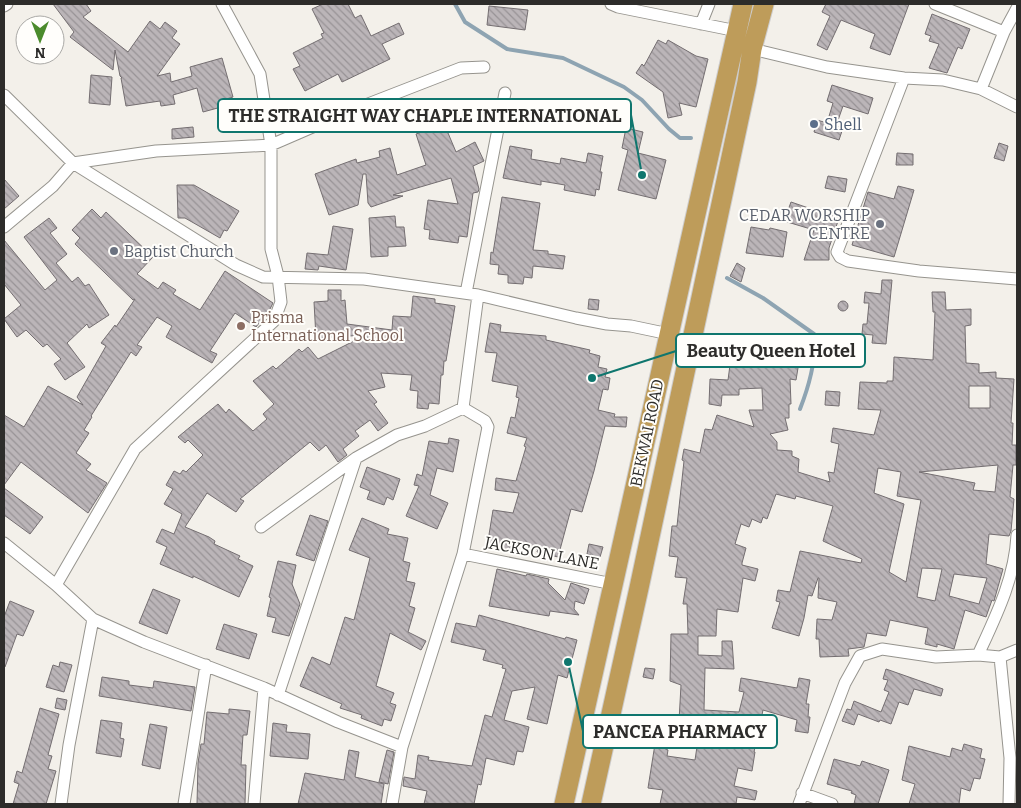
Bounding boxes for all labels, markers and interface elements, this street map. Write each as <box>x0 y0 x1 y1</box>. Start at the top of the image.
north arrow <box>15 15 65 65</box>
text: N <box>34 44 45 61</box>
callout: THE STRAIGHT WAY CHAPLE INTERNATIONAL <box>218 99 631 132</box>
text: THE STRAIGHT WAY CHAPLE INTERNATIONAL <box>229 105 621 127</box>
place label: Shell <box>824 115 862 134</box>
marker: Shell <box>808 118 820 130</box>
place label: CEDAR WORSHIP CENTRE <box>739 206 870 243</box>
marker: CEDAR WORSHIP CENTRE <box>874 218 886 230</box>
place label: Baptist Church <box>124 242 234 261</box>
marker: Baptist Church <box>108 245 120 257</box>
place label: Prisma International School <box>251 308 404 345</box>
marker: Prisma International School <box>235 320 247 332</box>
callout: Beauty Queen Hotel <box>676 334 865 367</box>
text: Beauty Queen Hotel <box>686 340 856 362</box>
street label: BEKWAI ROAD <box>626 377 668 489</box>
street label: JACKSON LANE <box>482 532 601 573</box>
callout: PANCEA PHARMACY <box>583 715 777 748</box>
text: PANCEA PHARMACY <box>593 721 767 743</box>

